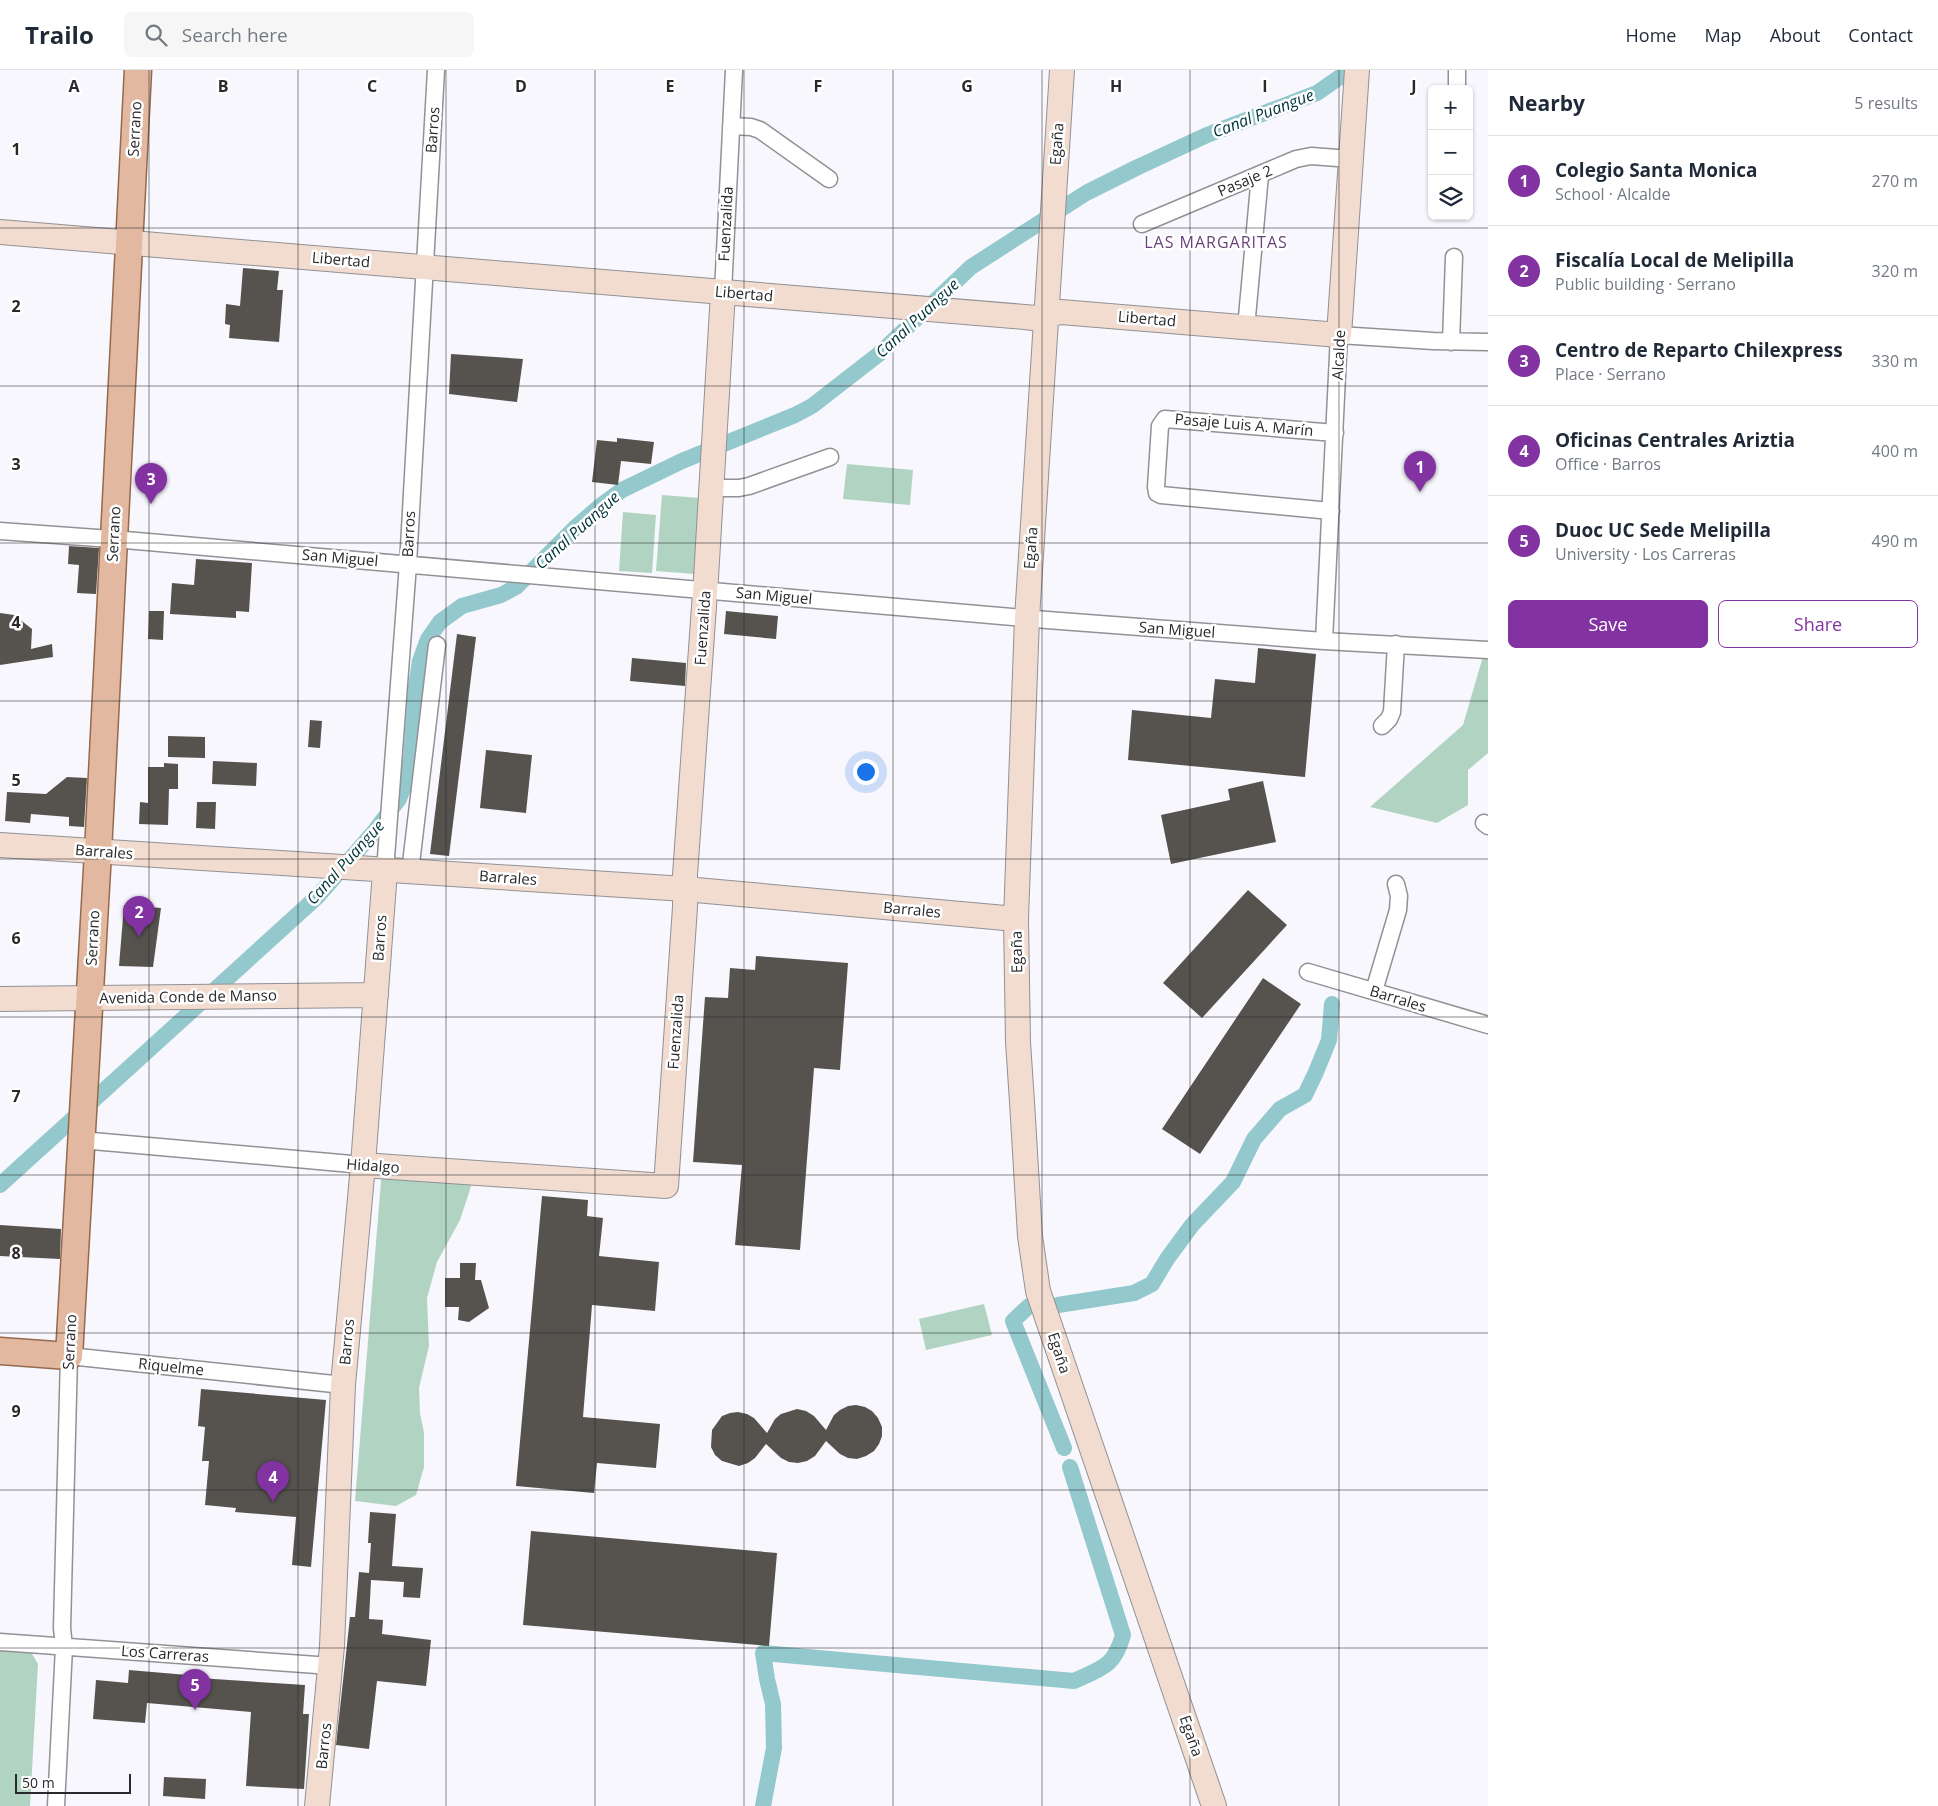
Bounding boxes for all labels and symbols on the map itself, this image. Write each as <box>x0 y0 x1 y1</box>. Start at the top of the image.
text: A <box>68 75 80 97</box>
text: B <box>218 75 228 97</box>
text: C <box>367 75 377 97</box>
text: D <box>515 75 527 97</box>
text: E <box>666 75 675 97</box>
text: F <box>814 75 822 97</box>
text: G <box>961 75 973 97</box>
text: H <box>1110 75 1122 97</box>
text: I <box>1262 75 1268 97</box>
text: J <box>1409 75 1417 97</box>
water label: Canal Puangue <box>1209 84 1317 142</box>
street label: Serrano <box>123 101 145 157</box>
street label: Barros <box>420 106 444 154</box>
street label: Egaña <box>1045 122 1067 166</box>
text: 1 <box>11 138 21 160</box>
street label: Pasaje 2 <box>1214 160 1275 201</box>
street label: Fuenzalida <box>713 186 737 262</box>
district label: LAS MARGARITAS <box>1144 231 1288 253</box>
street label: Libertad <box>311 247 371 272</box>
water label: Canal Puangue <box>870 273 964 363</box>
street label: Libertad <box>714 281 774 306</box>
text: 2 <box>11 295 21 317</box>
street label: Libertad <box>1117 306 1177 331</box>
street label: Alcalde <box>1327 329 1349 381</box>
street label: Pasaje Luis A. Marín <box>1174 408 1314 440</box>
pin: 1 <box>1404 451 1436 492</box>
text: 3 <box>11 453 21 475</box>
pin: 3 <box>135 463 167 504</box>
water label: Canal Puangue <box>530 486 624 574</box>
street label: Serrano <box>102 506 124 562</box>
street label: Barros <box>397 510 419 558</box>
street label: Egaña <box>1019 526 1041 570</box>
street label: San Miguel <box>301 544 379 570</box>
street label: San Miguel <box>735 582 813 608</box>
street label: Fuenzalida <box>689 590 715 666</box>
text: 4 <box>11 611 21 633</box>
street label: San Miguel <box>1138 616 1216 642</box>
your location <box>853 759 879 785</box>
text: 5 <box>11 769 21 791</box>
water label: Canal Puangue <box>301 815 389 909</box>
street label: Barrales <box>74 839 134 863</box>
street label: Barrales <box>478 865 538 889</box>
pin: 2 <box>123 896 155 937</box>
street label: Barrales <box>882 897 942 921</box>
street label: Serrano <box>81 910 103 966</box>
street label: Barros <box>367 914 391 962</box>
text: 6 <box>11 927 21 949</box>
street label: Egaña <box>1006 931 1026 973</box>
street label: Barrales <box>1368 980 1429 1016</box>
street label: Avenida Conde de Manso <box>99 984 277 1008</box>
street label: Fuenzalida <box>662 994 688 1070</box>
text: 7 <box>11 1085 21 1107</box>
street label: Hidalgo <box>346 1153 400 1177</box>
text: 8 <box>11 1242 21 1264</box>
street label: Serrano <box>58 1314 80 1370</box>
street label: Barros <box>334 1318 358 1366</box>
street label: Egaña <box>1044 1329 1076 1376</box>
street label: Riquelme <box>137 1353 205 1379</box>
text: 9 <box>11 1400 21 1422</box>
pin: 4 <box>257 1461 289 1502</box>
street label: Los Carreras <box>120 1640 210 1666</box>
pin: 5 <box>179 1669 211 1710</box>
street label: Egaña <box>1176 1712 1208 1759</box>
street label: Barros <box>311 1722 335 1770</box>
scale bar <box>15 1771 131 1794</box>

